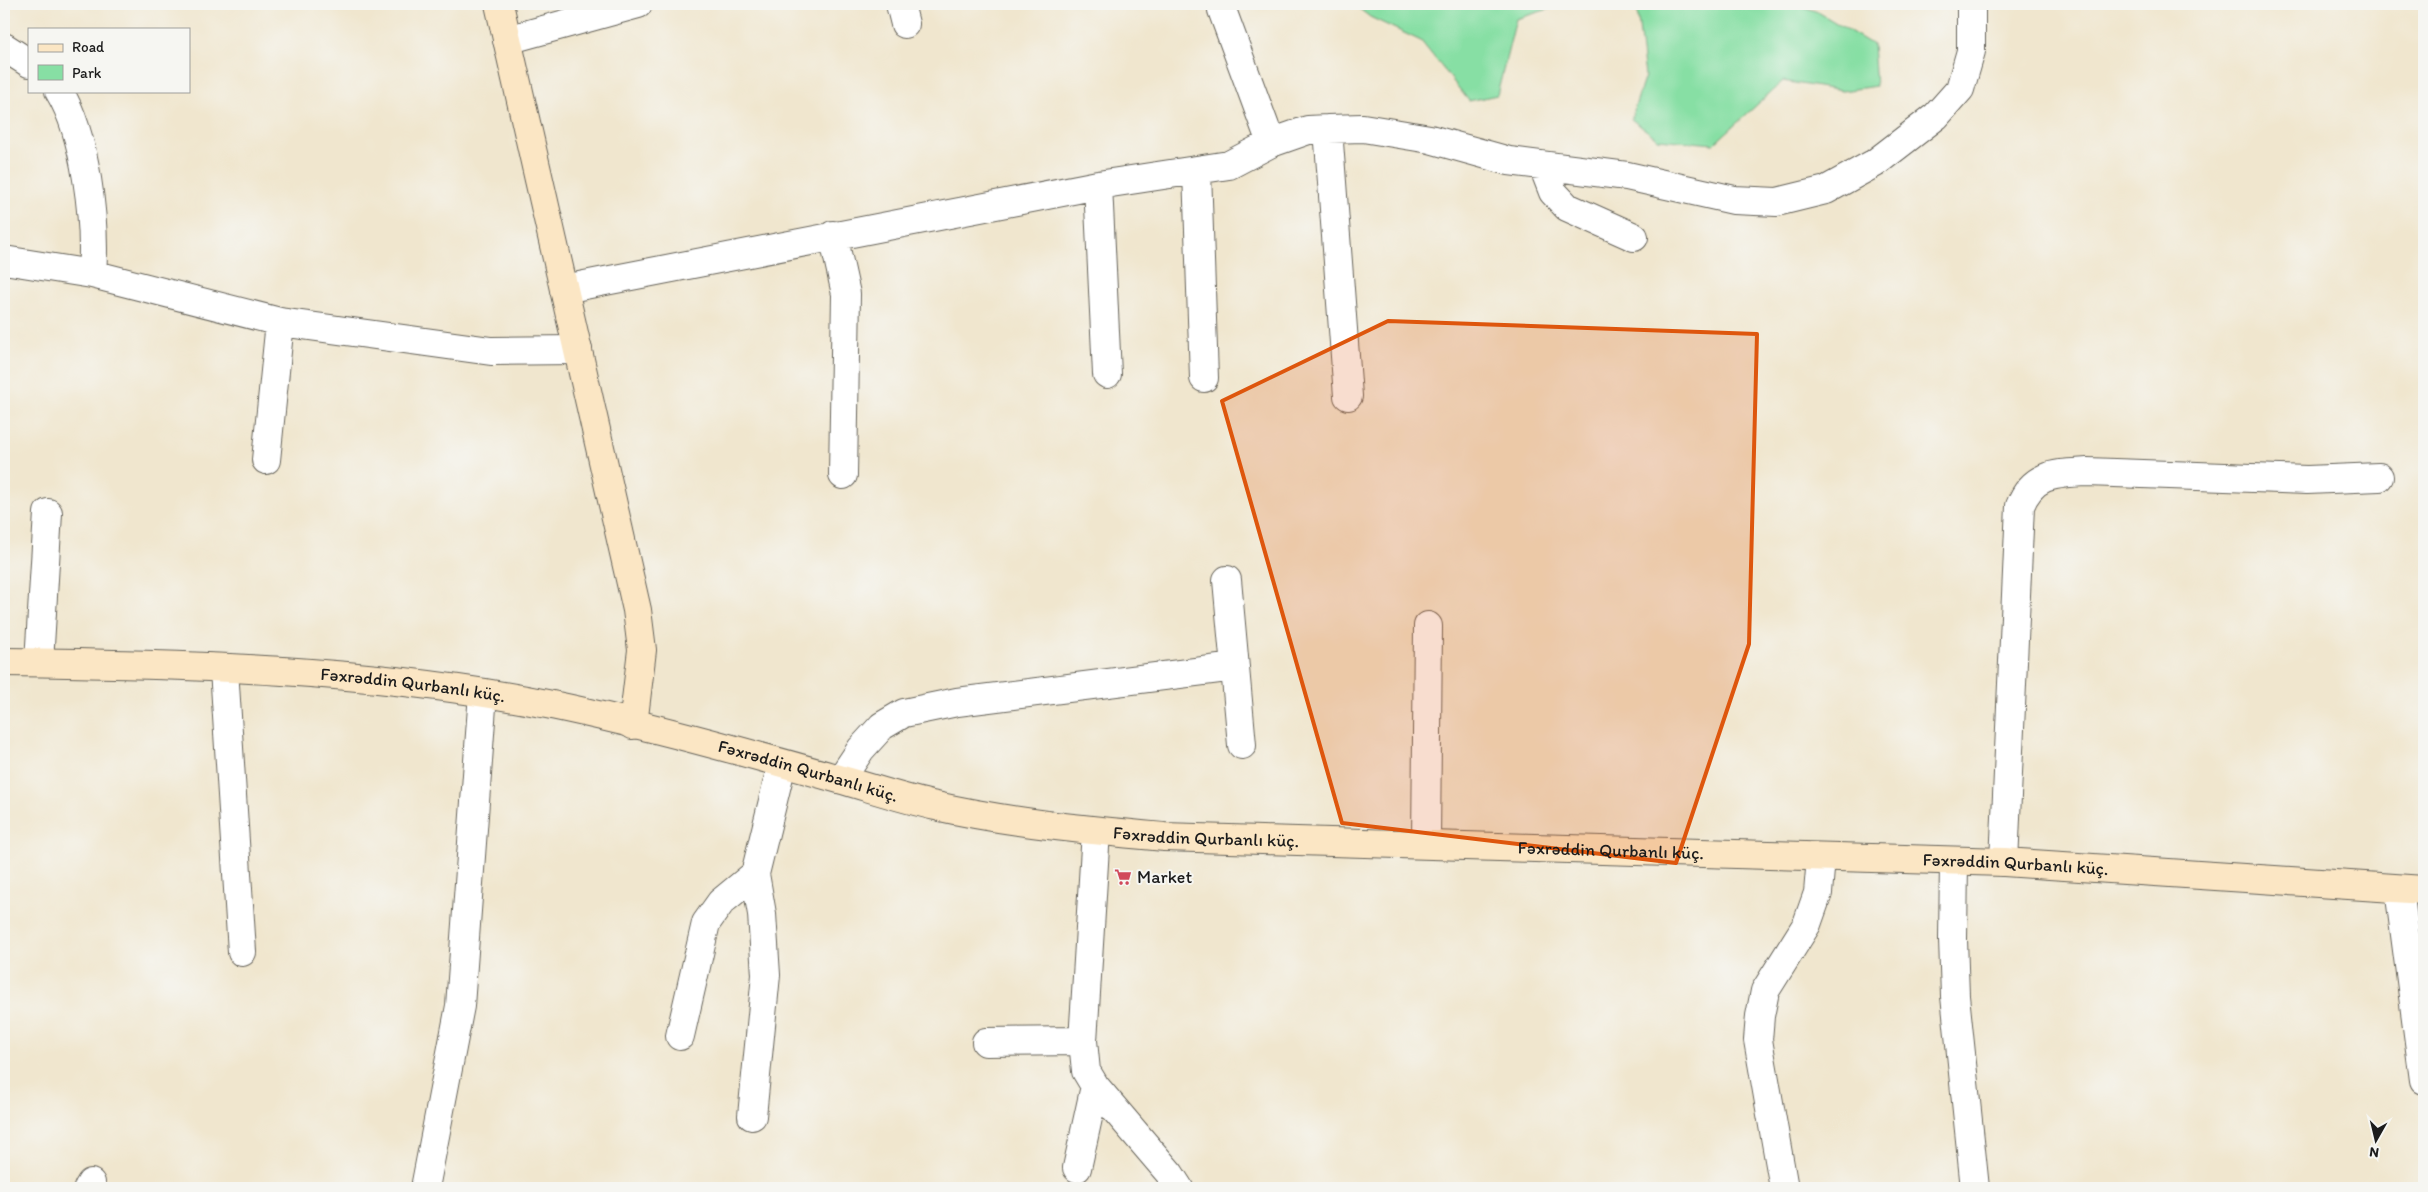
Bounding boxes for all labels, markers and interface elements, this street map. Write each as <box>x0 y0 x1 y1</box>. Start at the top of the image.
legend <box>28 28 190 92</box>
text: Road <box>72 38 105 56</box>
text: Park <box>72 64 102 82</box>
street label: Fəxrəddin Qurbanlı küç. <box>320 663 507 707</box>
street label: Fəxrəddin Qurbanlı küç. <box>716 735 901 807</box>
street label: Fəxrəddin Qurbanlı küç. <box>1112 821 1300 852</box>
street label: Fəxrəddin Qurbanlı küç. <box>1517 837 1704 864</box>
street label: Fəxrəddin Qurbanlı küç. <box>1922 849 2109 880</box>
place label: Market <box>1137 866 1192 888</box>
supermarket icon: Market <box>1113 867 1133 887</box>
north arrow <box>2350 1114 2400 1164</box>
text: N <box>2368 1143 2380 1161</box>

